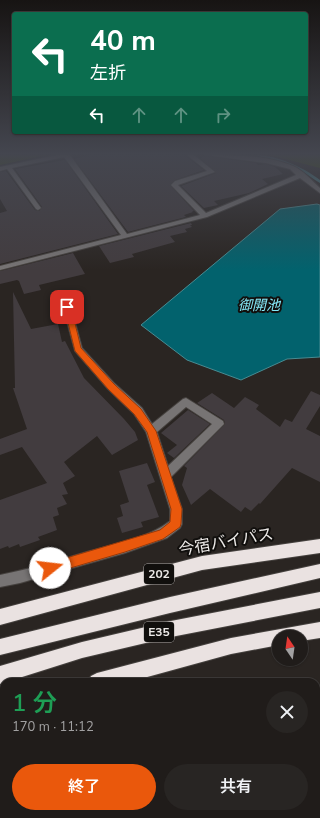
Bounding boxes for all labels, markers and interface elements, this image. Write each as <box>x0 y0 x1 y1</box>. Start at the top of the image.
text: 40 m <box>90 22 156 60</box>
icon: left <box>24 28 76 80</box>
text: 左折 <box>90 61 126 85</box>
icon: left <box>86 104 108 126</box>
icon: ahead <box>128 104 150 126</box>
icon: ahead <box>170 104 192 126</box>
icon: right <box>212 104 234 126</box>
pin <box>50 290 84 324</box>
icon: arrive <box>56 296 78 318</box>
water label: 御開池 <box>238 296 282 315</box>
street label: 今宿バイパス <box>177 523 275 561</box>
position arrow <box>29 547 71 589</box>
road number: 202 <box>144 564 174 584</box>
road number: E35 <box>144 622 174 642</box>
north arrow <box>272 630 308 666</box>
map controls <box>272 630 308 666</box>
text: 1 分 <box>12 687 57 719</box>
button: close <box>266 691 308 733</box>
text: 170 m · 11:12 <box>12 718 94 736</box>
button: 終了 <box>12 764 156 810</box>
button: 共有 <box>164 764 308 810</box>

